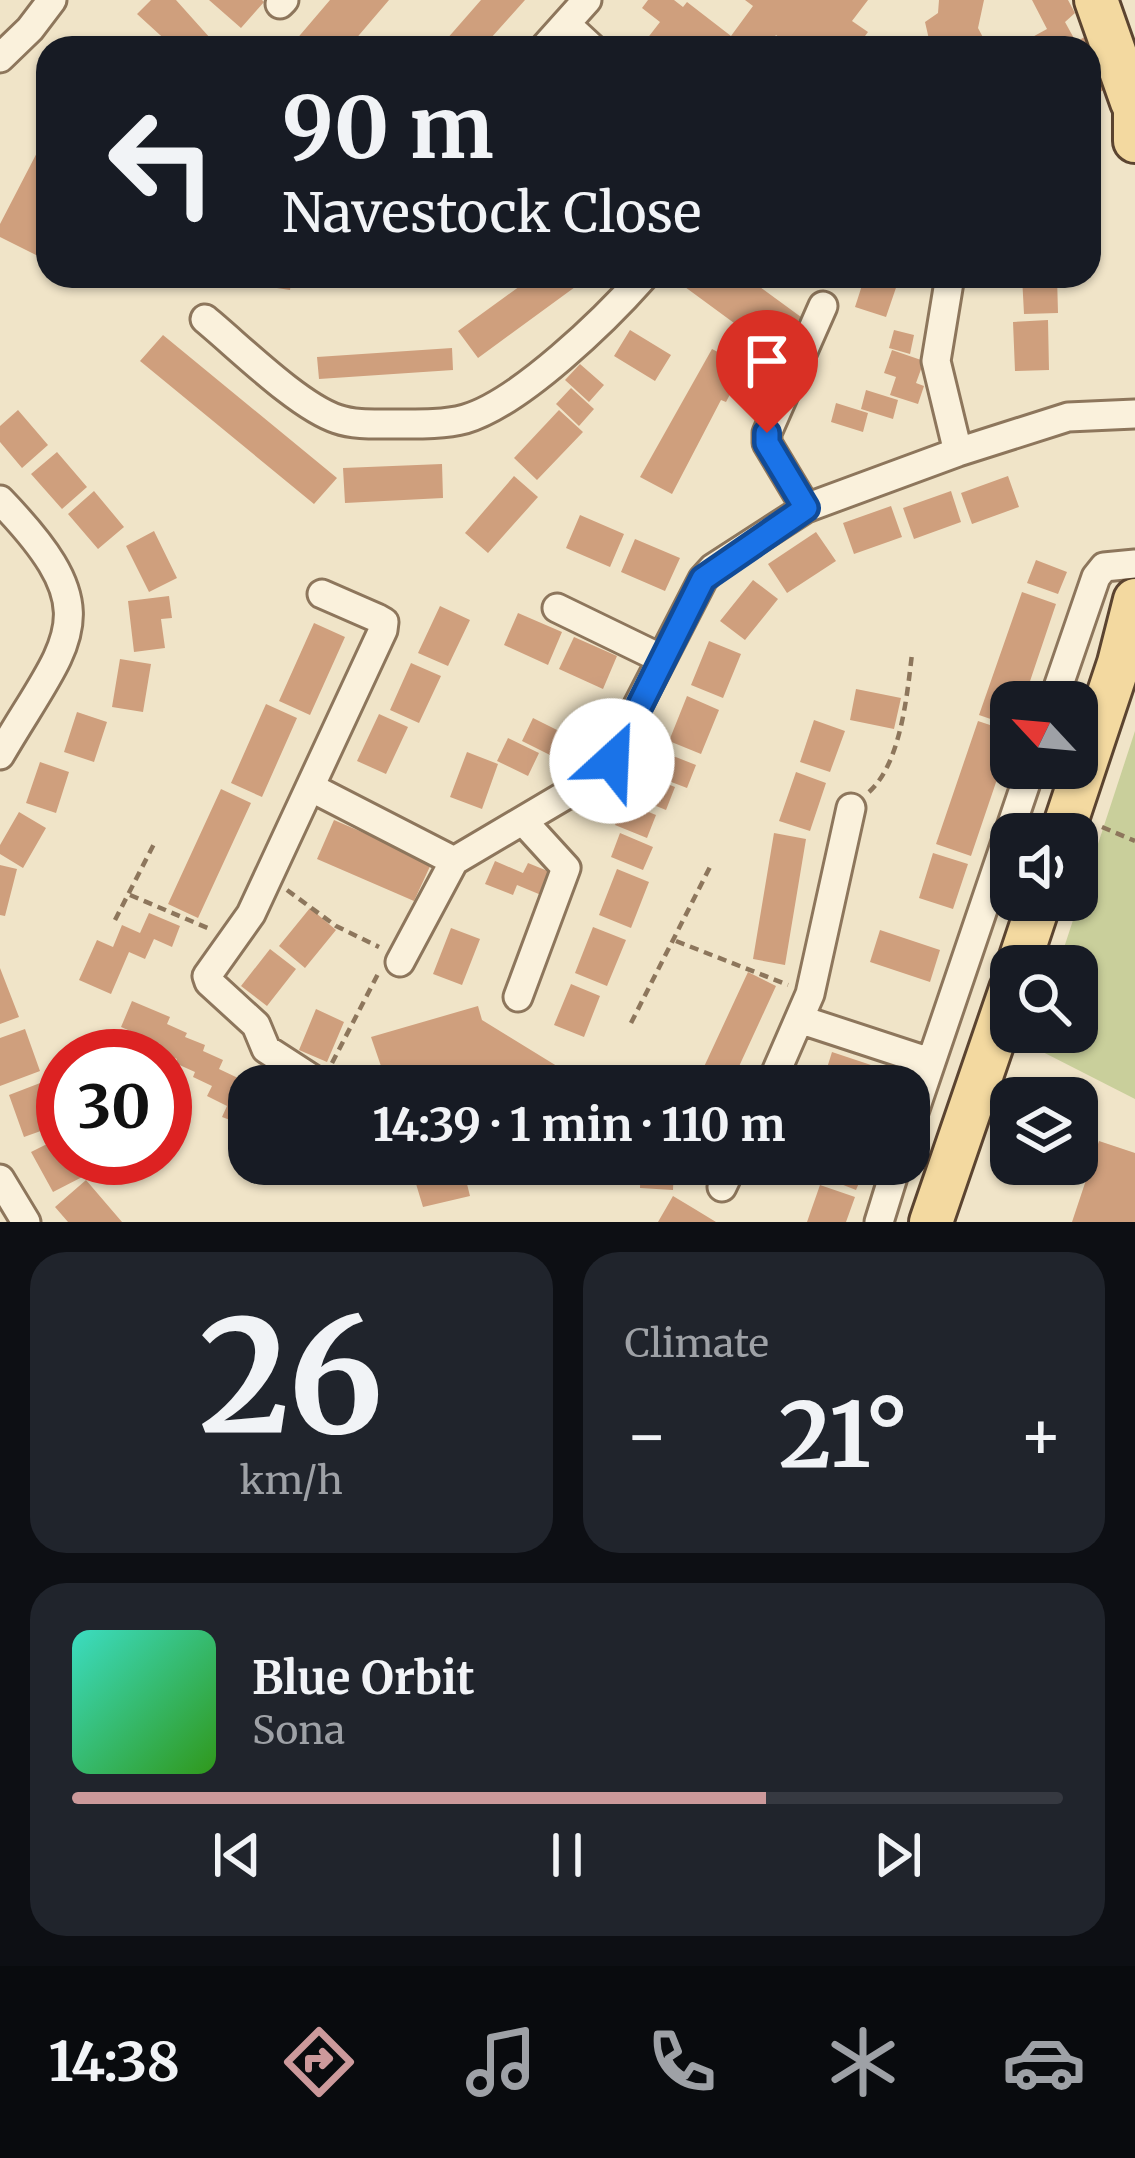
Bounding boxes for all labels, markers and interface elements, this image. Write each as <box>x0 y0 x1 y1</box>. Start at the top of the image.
text: 90 m <box>282 75 494 181</box>
icon: left <box>84 84 240 240</box>
text: Navestock Close <box>282 179 701 247</box>
pin <box>716 310 818 433</box>
icon: arrive <box>734 328 800 394</box>
north arrow <box>990 681 1098 789</box>
map controls <box>990 681 1098 1185</box>
position arrow <box>549 698 675 824</box>
button: sound <box>990 813 1098 921</box>
button: search <box>990 945 1098 1053</box>
speed limit sign: 30 <box>36 1029 192 1185</box>
button: layers <box>990 1077 1098 1185</box>
text: 14:39 · 1 min · 110 m <box>372 1097 786 1153</box>
text: 26 <box>199 1279 384 1476</box>
text: Climate <box>625 1319 769 1368</box>
text: 21° <box>779 1378 909 1492</box>
text: − <box>625 1394 669 1477</box>
text: + <box>1019 1394 1063 1477</box>
text: km/h <box>240 1456 343 1505</box>
text: Blue Orbit <box>252 1650 475 1706</box>
text: Sona <box>252 1706 345 1755</box>
icon: previous <box>204 1822 270 1888</box>
icon: pause <box>534 1822 600 1888</box>
icon: next <box>865 1822 931 1888</box>
icon: directions <box>277 2020 361 2104</box>
icon: music <box>459 2020 543 2104</box>
icon: phone <box>640 2020 724 2104</box>
icon: climate <box>821 2020 905 2104</box>
icon: car <box>1002 2020 1086 2104</box>
text: 14:38 <box>49 2028 180 2096</box>

